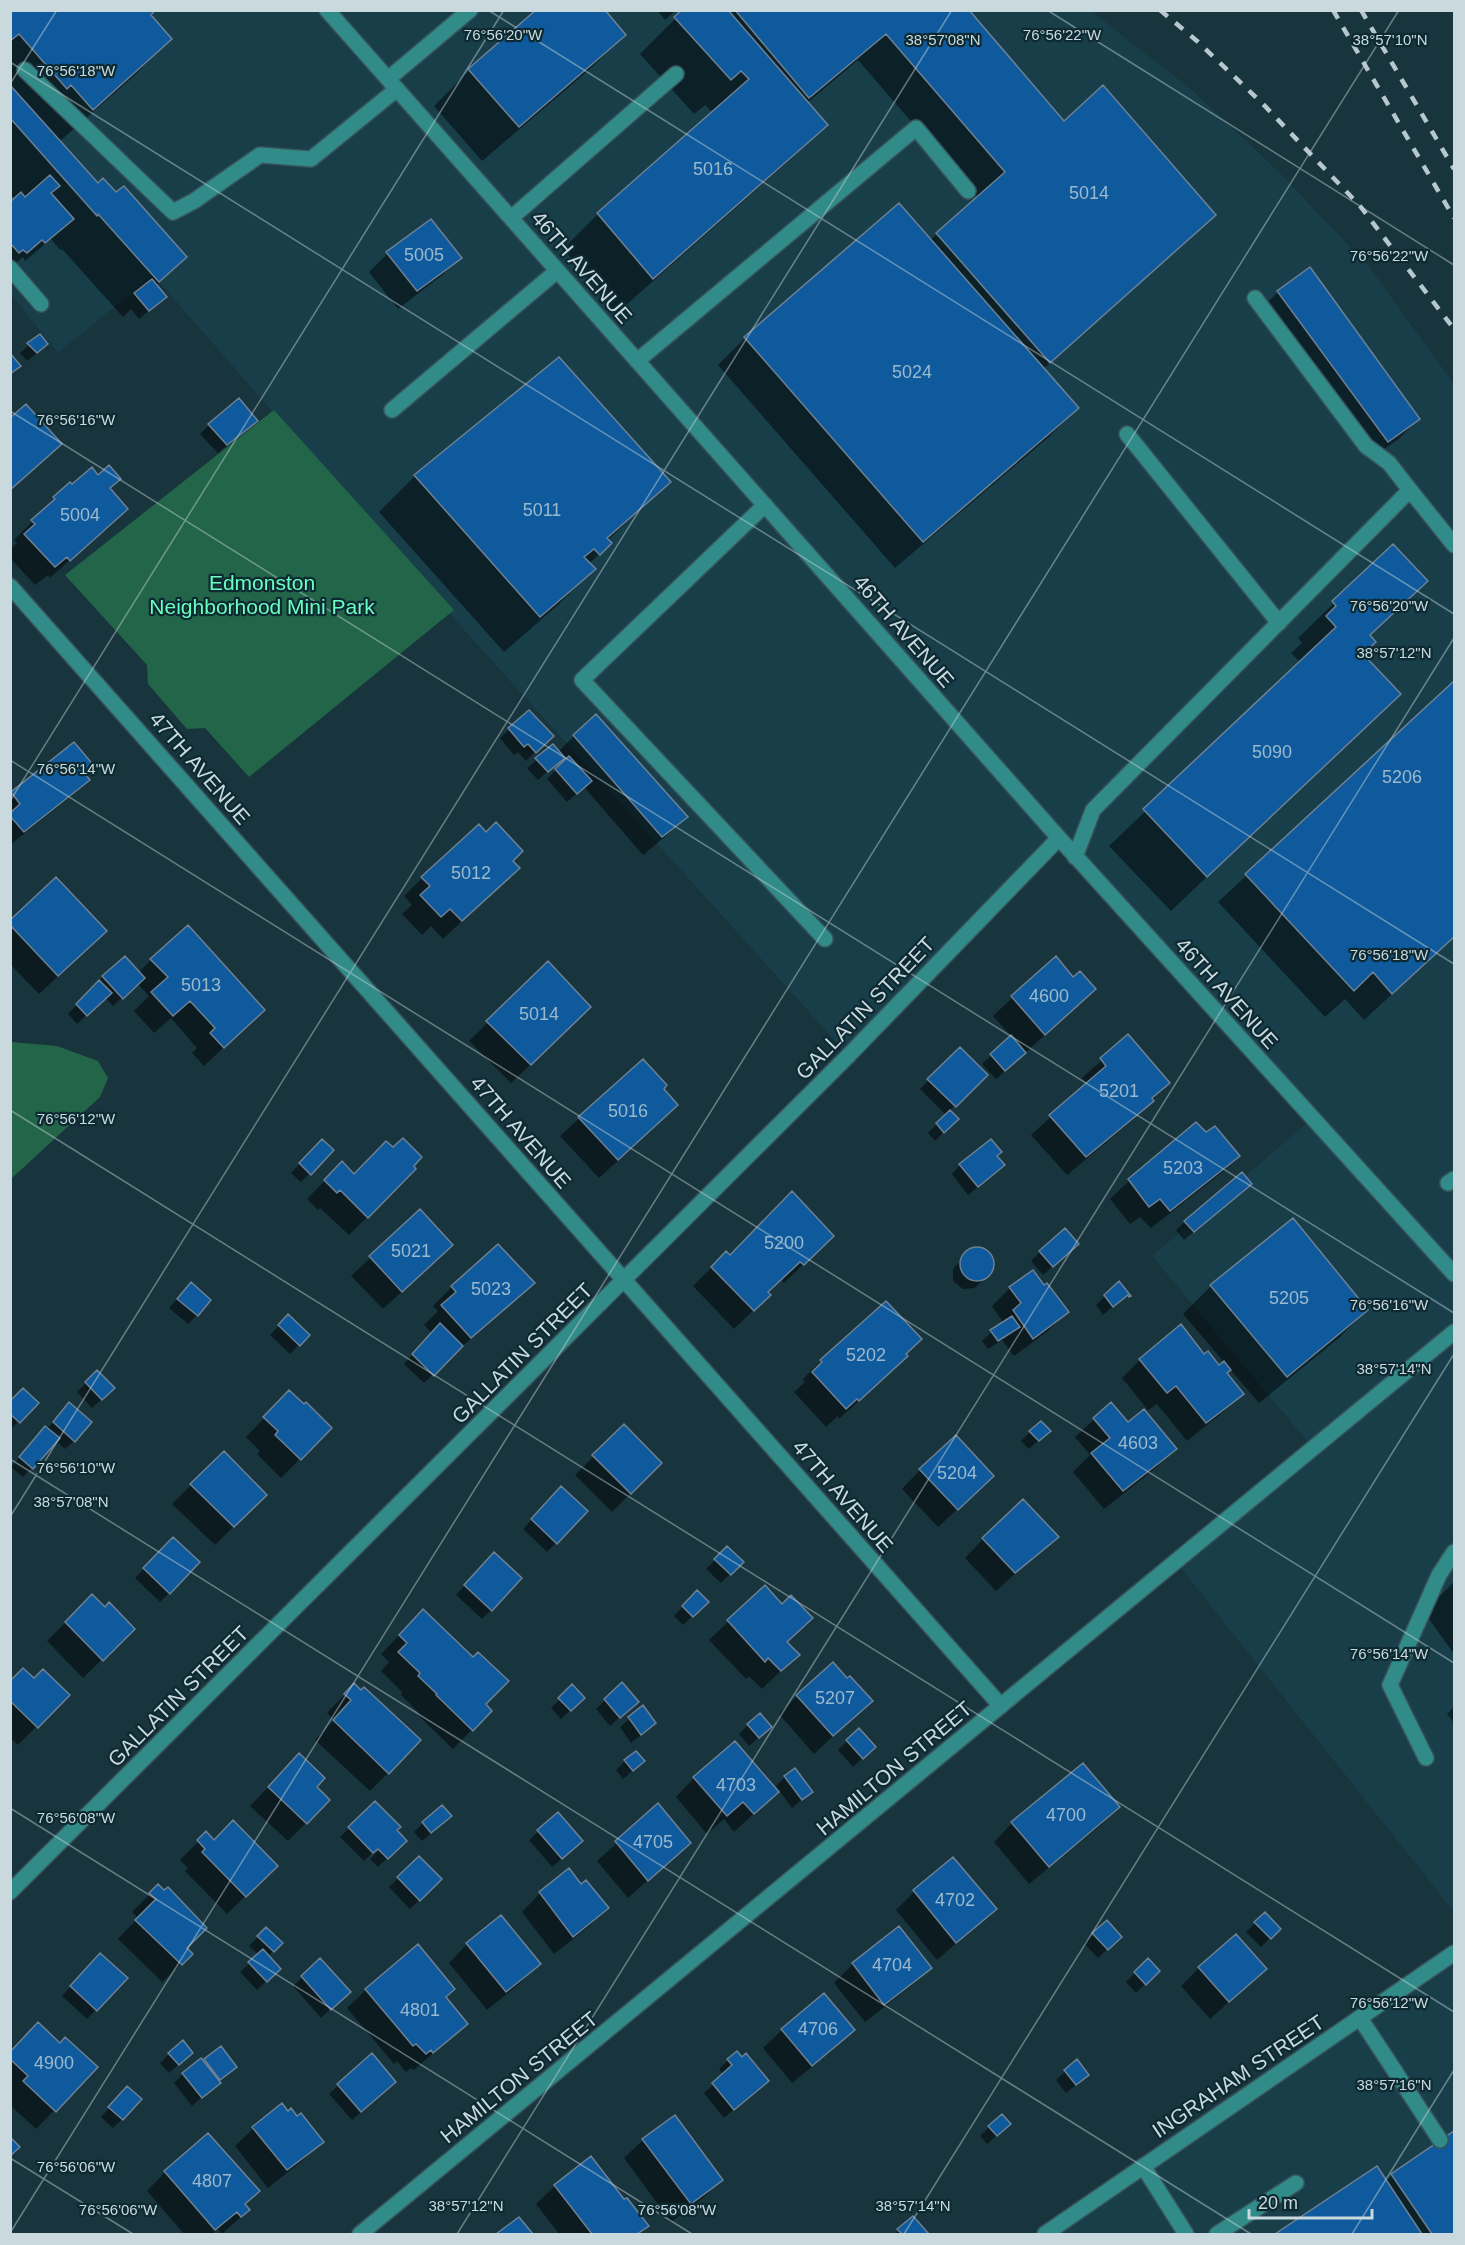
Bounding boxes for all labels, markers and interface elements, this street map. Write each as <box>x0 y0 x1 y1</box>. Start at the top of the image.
text: 76°56'20"W <box>464 26 543 43</box>
text: 76°56'22"W <box>1023 26 1102 43</box>
text: 38°57'08"N <box>905 31 981 48</box>
text: 38°57'10"N <box>1352 31 1428 48</box>
text: 76°56'18"W <box>37 62 116 79</box>
house number: 5016 <box>693 159 733 179</box>
house number: 5014 <box>1069 183 1109 203</box>
street label: 46TH AVENUE <box>527 206 637 328</box>
house number: 5005 <box>404 245 444 265</box>
text: 76°56'22"W <box>1350 247 1429 264</box>
house number: 5024 <box>892 362 932 382</box>
text: 76°56'16"W <box>37 411 116 428</box>
house number: 5011 <box>523 500 561 520</box>
house number: 5004 <box>60 505 100 525</box>
street label: 46TH AVENUE <box>849 570 959 692</box>
park label: Edmonston Neighborhood Mini Park <box>149 571 375 618</box>
text: 76°56'20"W <box>1350 597 1429 614</box>
text: 38°57'12"N <box>1356 644 1432 661</box>
street label: 47TH AVENUE <box>145 707 255 829</box>
house number: 5090 <box>1252 742 1292 762</box>
text: 76°56'14"W <box>37 760 116 777</box>
house number: 5206 <box>1382 767 1422 787</box>
house number: 5012 <box>451 863 491 883</box>
street label: GALLATIN STREET <box>791 932 939 1084</box>
street label: 46TH AVENUE <box>1171 933 1283 1053</box>
text: 76°56'18"W <box>1350 946 1429 963</box>
house number: 5013 <box>181 975 221 995</box>
house number: 4600 <box>1029 986 1069 1006</box>
house number: 5014 <box>519 1004 559 1024</box>
street label: 47TH AVENUE <box>466 1071 576 1193</box>
house number: 5201 <box>1099 1081 1139 1101</box>
house number: 5016 <box>608 1101 648 1121</box>
text: 76°56'12"W <box>37 1110 116 1127</box>
house number: 5203 <box>1163 1158 1203 1178</box>
house number: 5200 <box>764 1233 804 1253</box>
house number: 5021 <box>391 1241 431 1261</box>
street label: GALLATIN STREET <box>447 1278 597 1428</box>
house number: 5023 <box>471 1279 511 1299</box>
house number: 5205 <box>1269 1288 1309 1308</box>
text: 76°56'16"W <box>1350 1296 1429 1313</box>
house number: 5202 <box>846 1345 886 1365</box>
text: 38°57'14"N <box>1356 1360 1432 1377</box>
house number: 4603 <box>1118 1433 1158 1453</box>
street label: 47TH AVENUE <box>788 1435 898 1557</box>
text: 76°56'10"W <box>37 1459 116 1476</box>
house number: 5204 <box>937 1463 977 1483</box>
text: 38°57'08"N <box>33 1493 109 1510</box>
street label: GALLATIN STREET <box>103 1621 253 1771</box>
text: 76°56'14"W <box>1350 1645 1429 1662</box>
house number: 5207 <box>815 1688 855 1708</box>
street label: HAMILTON STREET <box>812 1696 976 1840</box>
house number: 4703 <box>716 1775 756 1795</box>
house number: 4700 <box>1046 1805 1086 1825</box>
text: 76°56'08"W <box>37 1809 116 1826</box>
house number: 4705 <box>633 1832 673 1852</box>
house number: 4702 <box>935 1890 975 1910</box>
house number: 4704 <box>872 1955 912 1975</box>
text: 76°56'12"W <box>1350 1994 1429 2011</box>
house number: 4801 <box>400 2000 440 2020</box>
street label: HAMILTON STREET <box>436 2007 602 2147</box>
street label: INGRAHAM STREET <box>1148 2010 1328 2142</box>
house number: 4706 <box>798 2019 838 2039</box>
house number: 4900 <box>34 2053 74 2073</box>
text: 38°57'16"N <box>1356 2076 1432 2093</box>
text: 76°56'06"W <box>37 2158 116 2175</box>
house number: 4807 <box>192 2171 232 2191</box>
scale bar <box>1249 2182 1372 2220</box>
text: 20 m <box>1258 2193 1298 2213</box>
text: 38°57'12"N <box>428 2197 504 2214</box>
text: 38°57'14"N <box>875 2197 951 2214</box>
text: 76°56'06"W <box>79 2201 158 2218</box>
text: 76°56'08"W <box>638 2201 717 2218</box>

